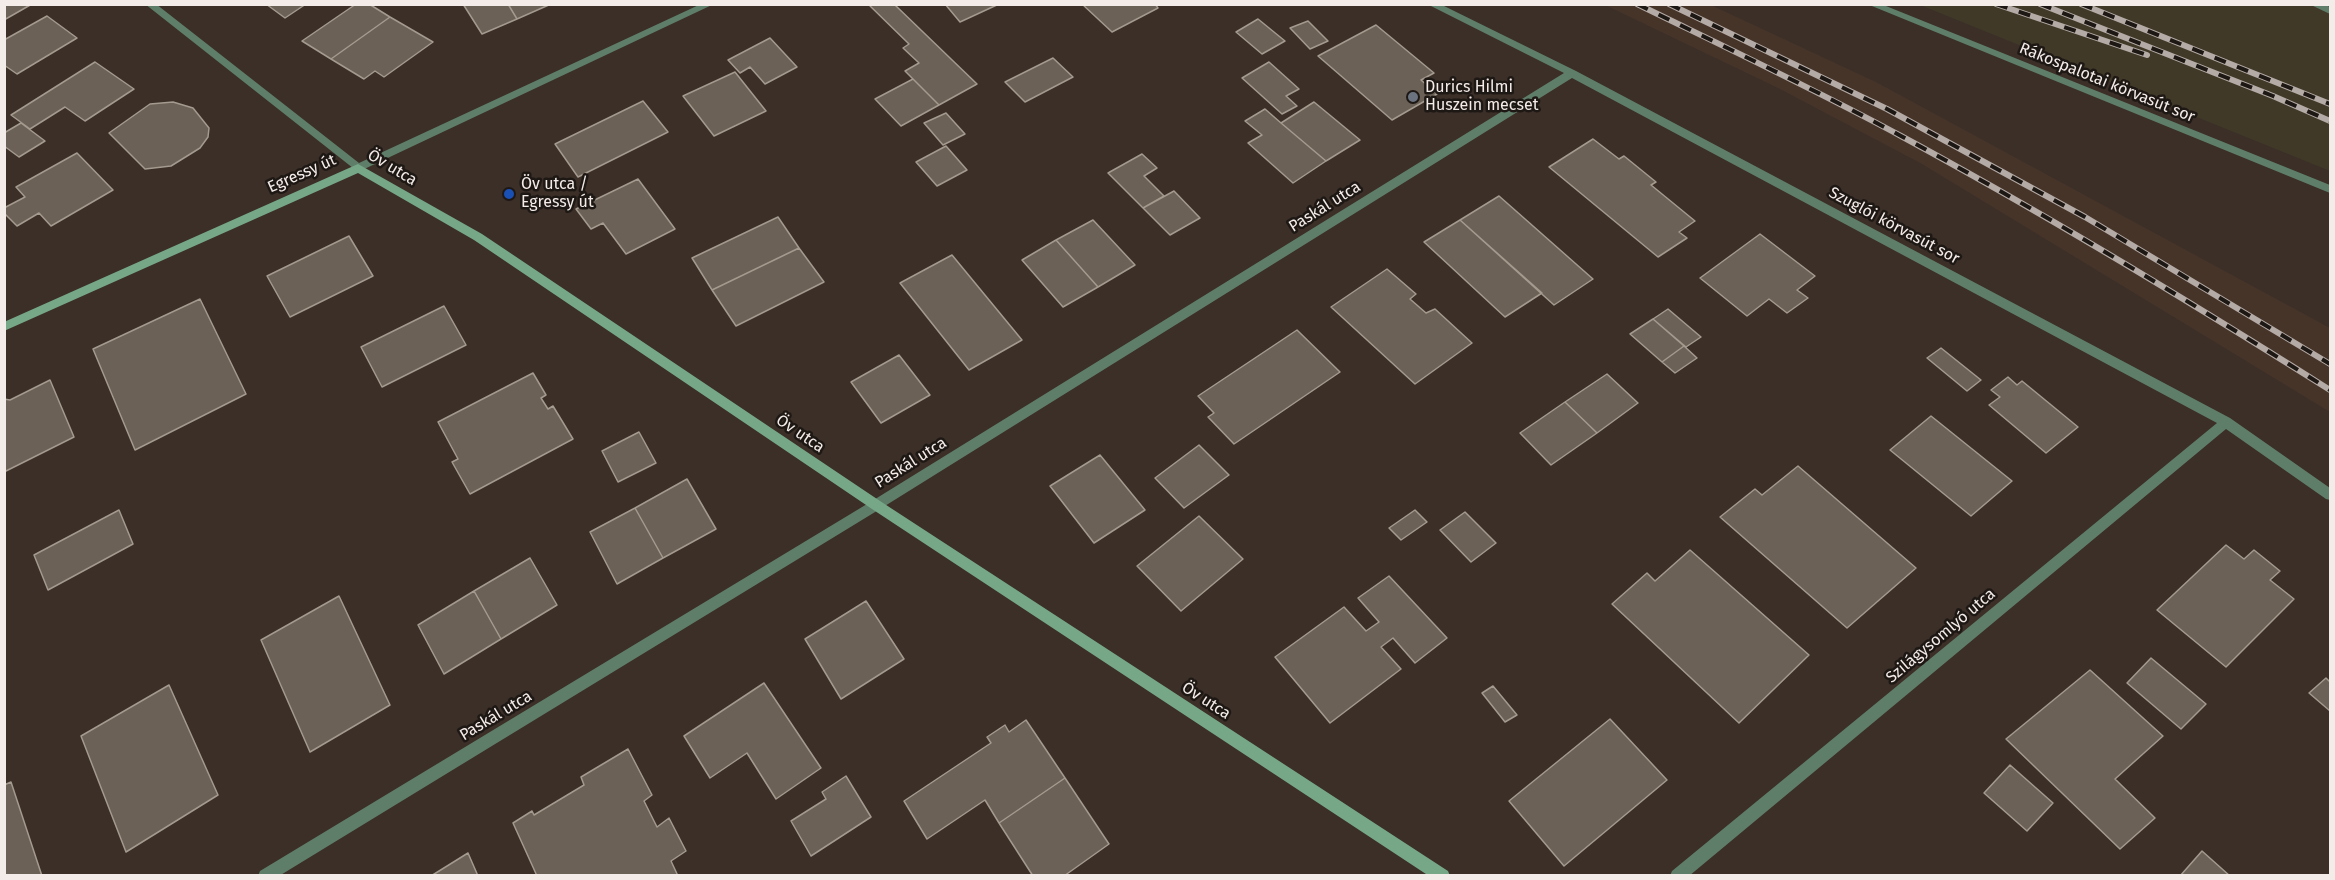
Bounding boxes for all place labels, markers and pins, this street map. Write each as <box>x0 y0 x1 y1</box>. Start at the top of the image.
place label: Durics Hilmi Huszein mecset <box>1425 78 1538 116</box>
marker: Durics Hilmi Huszein mecset <box>1406 90 1420 104</box>
place label: Öv utca / Egressy út <box>521 175 594 213</box>
marker: Öv utca / Egressy út <box>502 187 516 201</box>

